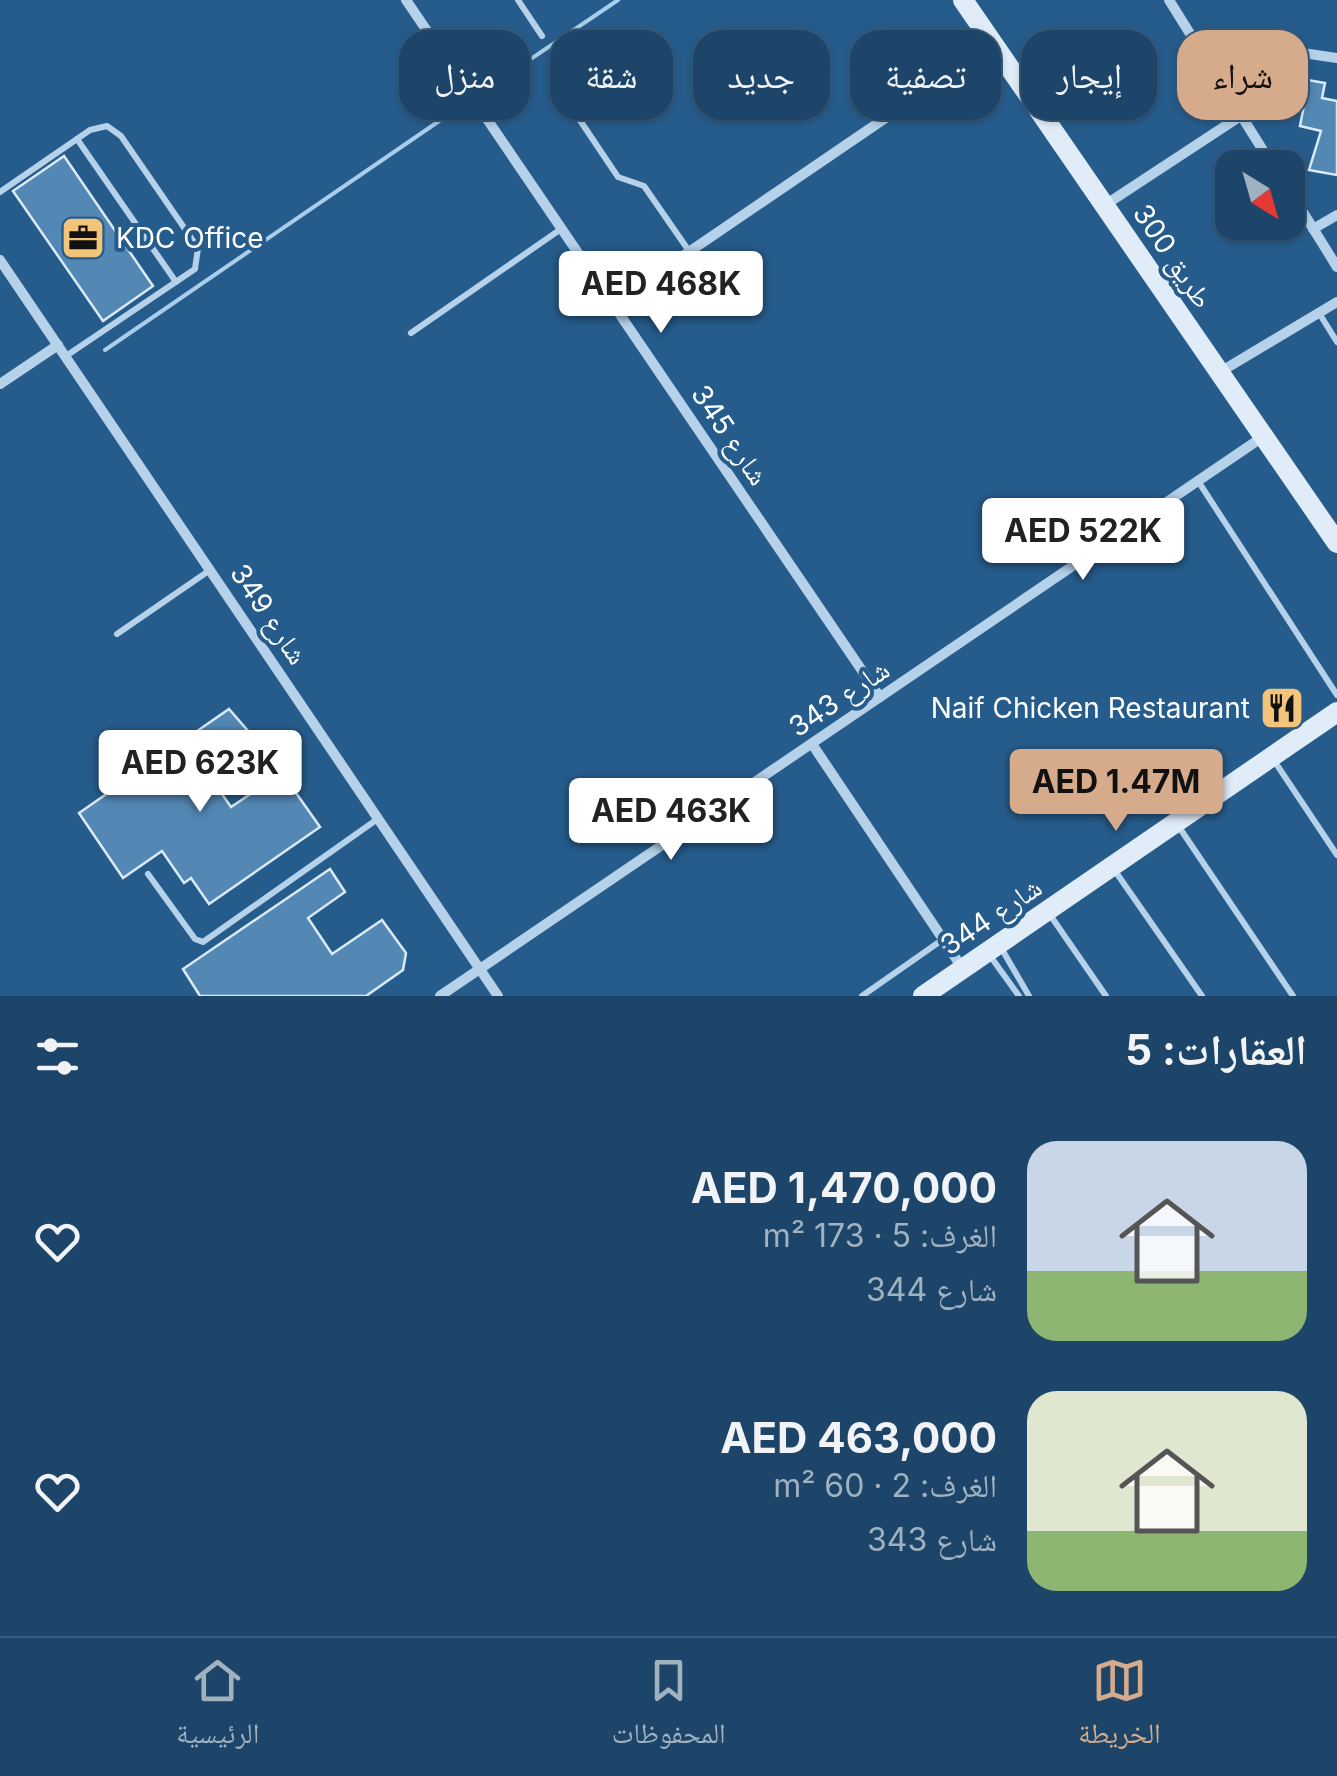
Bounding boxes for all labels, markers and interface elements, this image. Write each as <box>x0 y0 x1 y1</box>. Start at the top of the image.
chip: منزل <box>399 30 530 120</box>
chip: شقة <box>550 30 673 120</box>
chip: جديد <box>693 30 830 120</box>
chip: تصفية <box>850 30 1001 120</box>
chip: إيجار <box>1021 30 1157 120</box>
chip: شراء <box>1177 30 1308 120</box>
north arrow <box>1215 150 1305 240</box>
map controls <box>1215 150 1305 240</box>
street label: طريق 300 <box>1125 198 1220 315</box>
office icon: KDC Office <box>60 215 106 261</box>
place label: KDC Office <box>116 221 264 255</box>
pin: AED 468K <box>558 251 764 336</box>
text: AED 468K <box>581 264 741 303</box>
street label: شارع 345 <box>683 378 776 492</box>
pin: AED 522K <box>980 498 1186 583</box>
text: AED 522K <box>1004 511 1162 550</box>
street label: شارع 349 <box>222 557 315 671</box>
street label: شارع 343 <box>782 652 896 745</box>
restaurant icon: Naif Chicken Restaurant <box>1259 685 1305 731</box>
place label: Naif Chicken Restaurant <box>931 691 1250 725</box>
pin: AED 623K <box>97 730 303 815</box>
text: AED 623K <box>121 743 279 782</box>
pin: AED 1.47M <box>1002 749 1230 834</box>
text: AED 1.47M <box>1032 762 1200 801</box>
pin: AED 463K <box>568 778 774 863</box>
text: AED 463K <box>591 791 751 830</box>
street label: شارع 344 <box>934 870 1049 963</box>
text: العقارات: 5 <box>1125 1024 1307 1075</box>
icon: filters <box>30 1029 85 1084</box>
text: AED 1,470,000 <box>691 1162 997 1213</box>
icon: home <box>1107 1181 1227 1301</box>
icon: heart <box>30 1214 85 1269</box>
text: الغرف: 5 · 173 m² <box>763 1216 997 1255</box>
text: شارع 344 <box>866 1270 997 1309</box>
text: AED 463,000 <box>720 1412 997 1463</box>
icon: home <box>1107 1431 1227 1551</box>
icon: heart <box>30 1464 85 1519</box>
text: الغرف: 2 · 60 m² <box>773 1466 997 1505</box>
text: شارع 343 <box>867 1520 997 1559</box>
tab: الرئيسية <box>176 1653 259 1761</box>
tab: المحفوظات <box>612 1653 726 1761</box>
tab: الخريطة <box>1078 1653 1161 1761</box>

